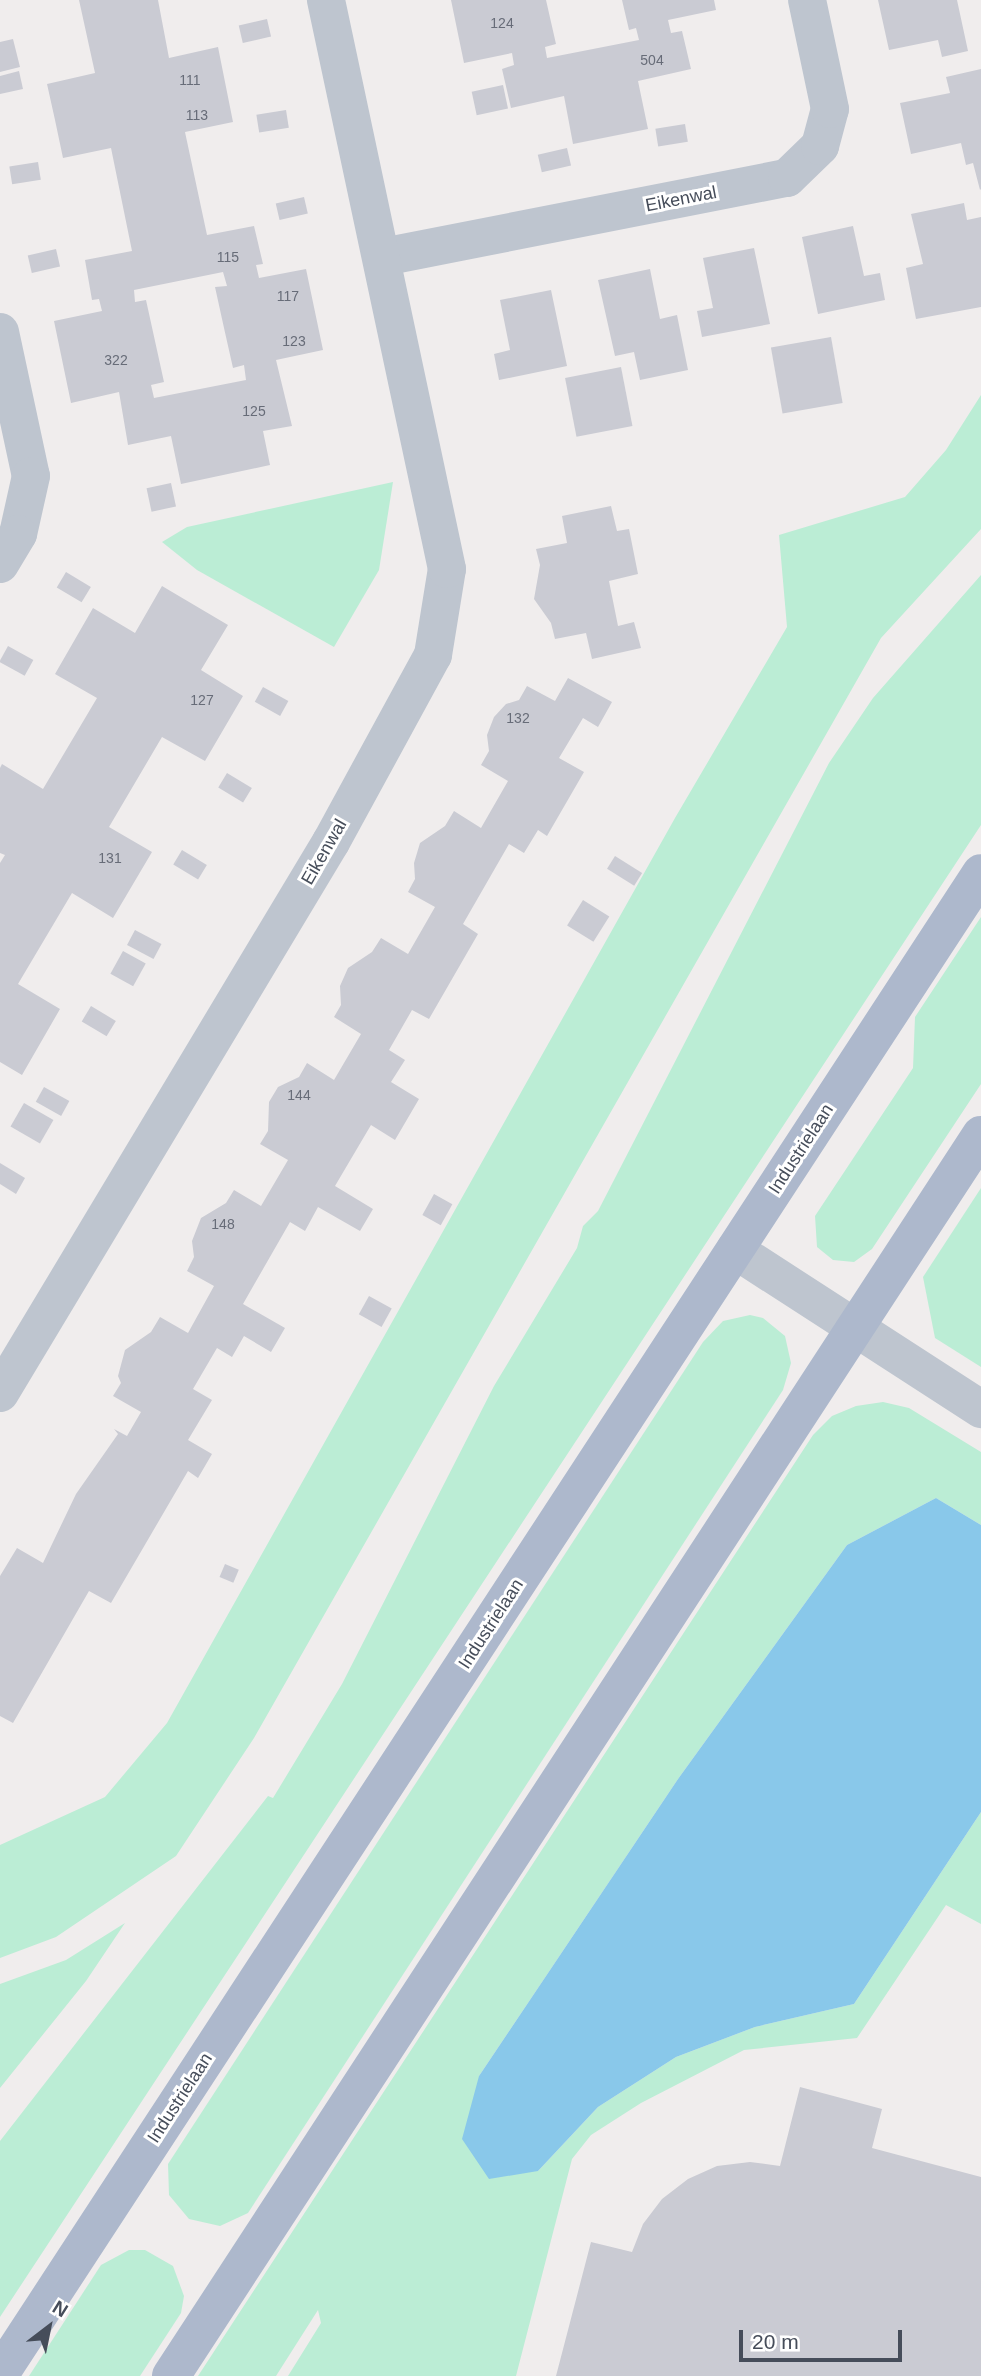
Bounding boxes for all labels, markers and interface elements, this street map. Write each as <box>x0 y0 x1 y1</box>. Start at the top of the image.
house number: 124 <box>490 15 514 31</box>
house number: 504 <box>640 52 664 68</box>
house number: 111 <box>179 72 201 88</box>
house number: 113 <box>186 107 208 123</box>
street label: Eikenwal <box>644 182 718 216</box>
house number: 115 <box>217 249 239 265</box>
house number: 117 <box>277 288 299 304</box>
house number: 123 <box>282 333 306 349</box>
house number: 322 <box>104 352 128 368</box>
house number: 125 <box>242 403 266 419</box>
house number: 127 <box>190 692 214 708</box>
house number: 132 <box>506 710 530 726</box>
street label: Eikenwal <box>297 815 351 889</box>
house number: 131 <box>98 850 122 866</box>
house number: 144 <box>287 1087 311 1103</box>
street label: Industrielaan <box>764 1100 838 1198</box>
house number: 148 <box>211 1216 235 1232</box>
street label: Industrielaan <box>454 1575 528 1673</box>
street label: Industrielaan <box>143 2049 217 2147</box>
north arrow <box>14 2292 84 2362</box>
text: N <box>49 2296 72 2321</box>
scale bar <box>743 2316 906 2360</box>
text: 20 m <box>752 2330 799 2353</box>

